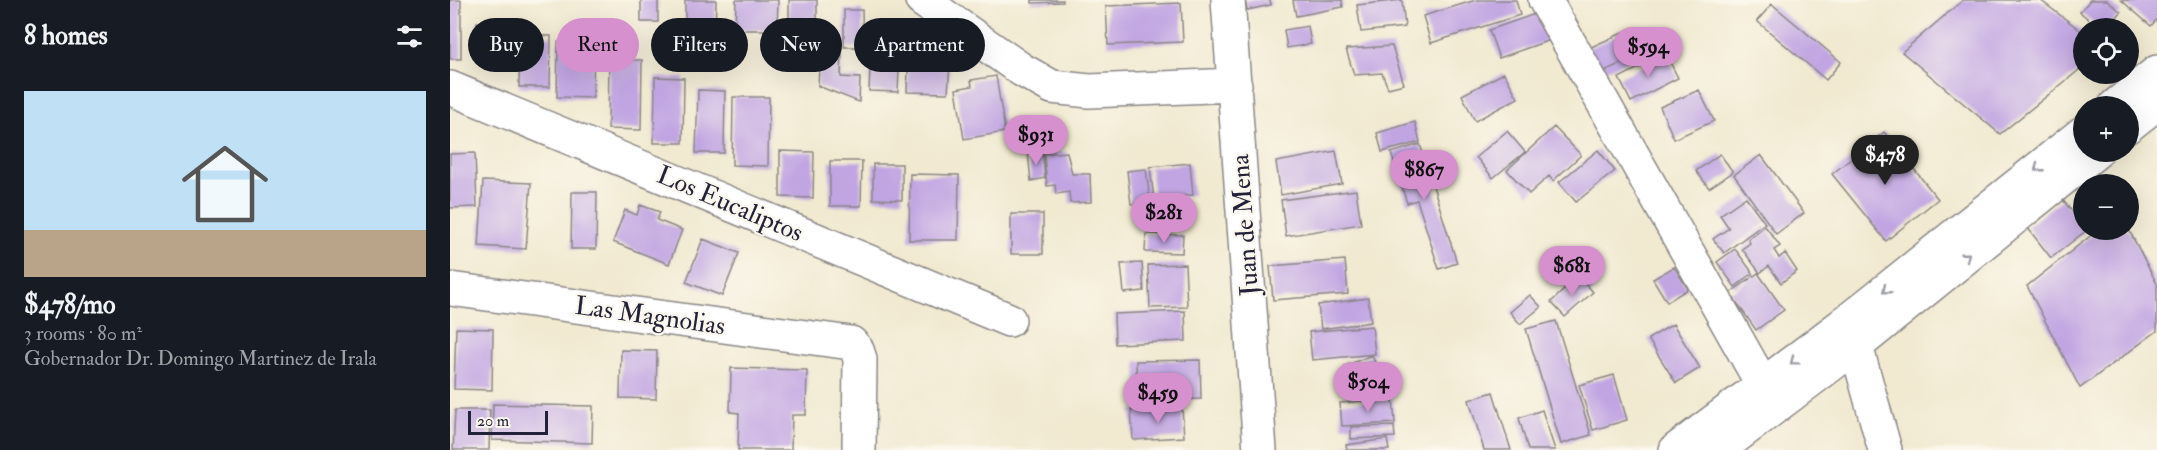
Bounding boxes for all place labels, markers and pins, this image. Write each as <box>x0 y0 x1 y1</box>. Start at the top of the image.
pin: $594 <box>1612 27 1684 78</box>
pin: $931 <box>1000 115 1072 166</box>
pin: $478 <box>1849 135 1921 186</box>
pin: $867 <box>1388 150 1460 201</box>
pin: $281 <box>1128 193 1200 244</box>
pin: $681 <box>1536 246 1608 297</box>
pin: $504 <box>1332 362 1404 413</box>
pin: $459 <box>1122 373 1194 424</box>

